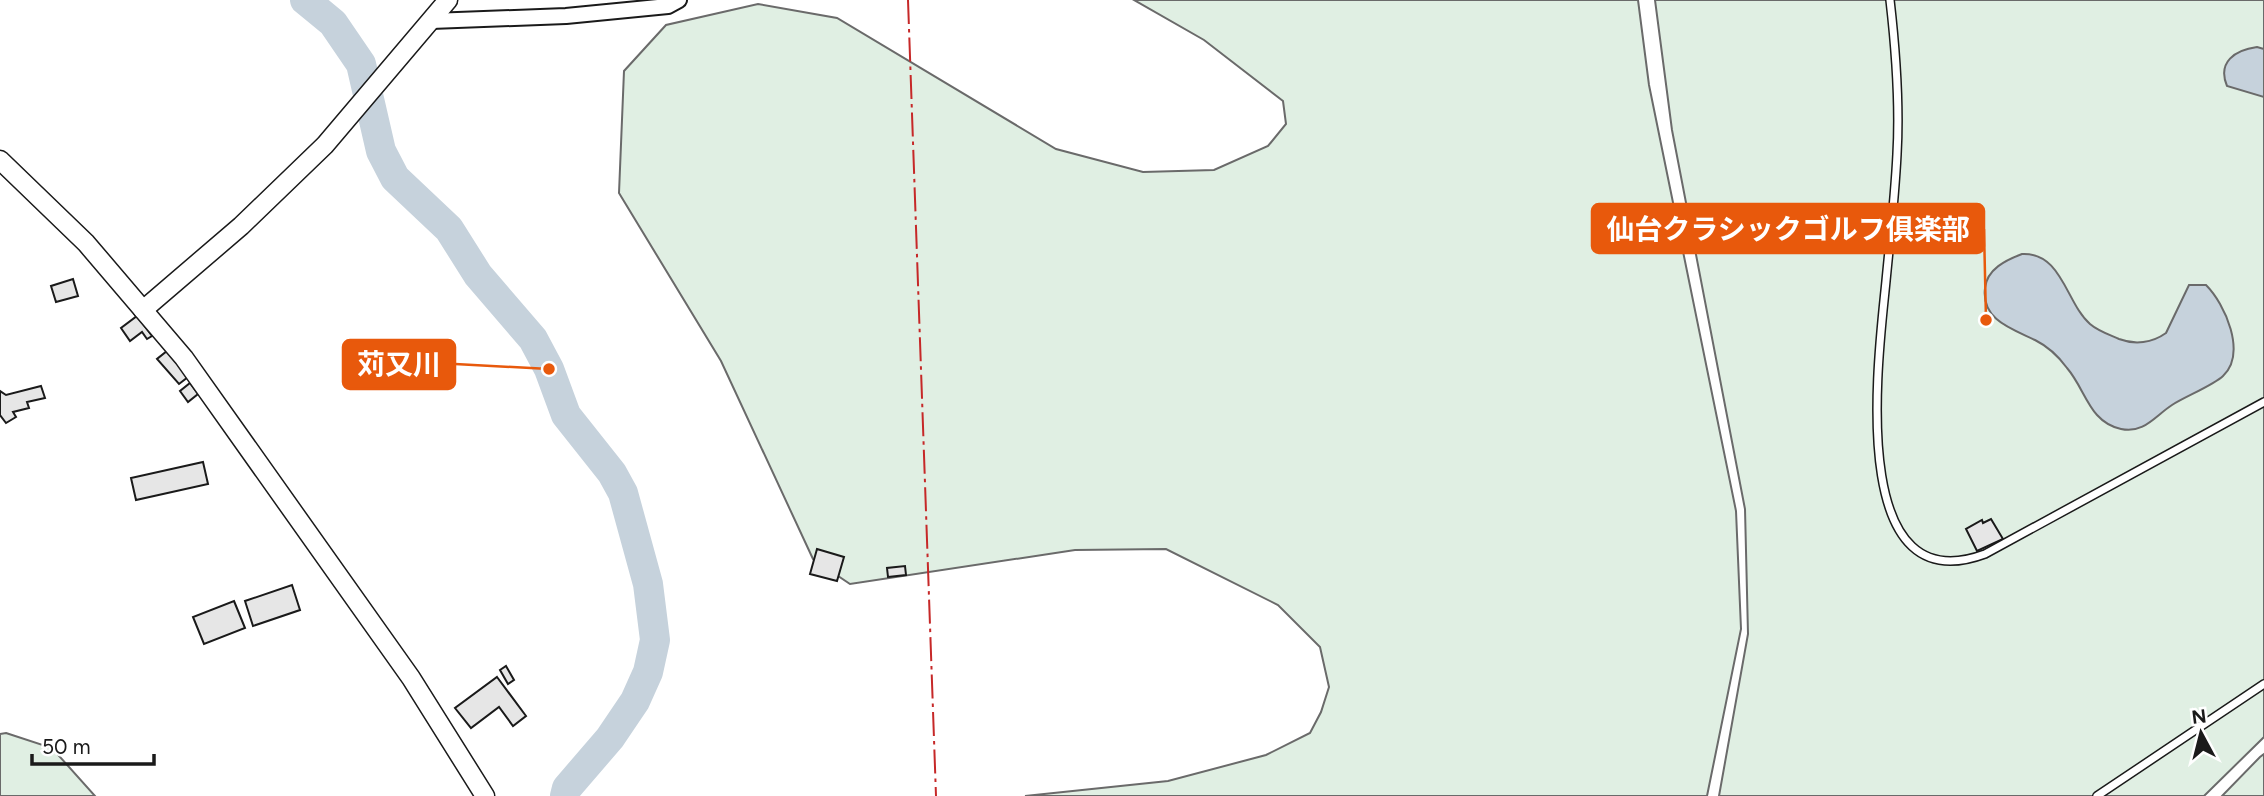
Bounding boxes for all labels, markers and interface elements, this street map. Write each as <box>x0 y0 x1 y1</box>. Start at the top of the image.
callout: 仙台クラシックゴルフ俱楽部 <box>1592 204 1984 253</box>
text: 仙台クラシックゴルフ俱楽部 <box>1606 212 1970 246</box>
callout: 苅又川 <box>343 340 455 389</box>
text: 苅又川 <box>357 347 441 381</box>
north arrow <box>2166 698 2236 768</box>
text: N <box>2190 704 2208 729</box>
scale bar <box>32 722 154 766</box>
text: 50 m <box>42 734 91 759</box>

